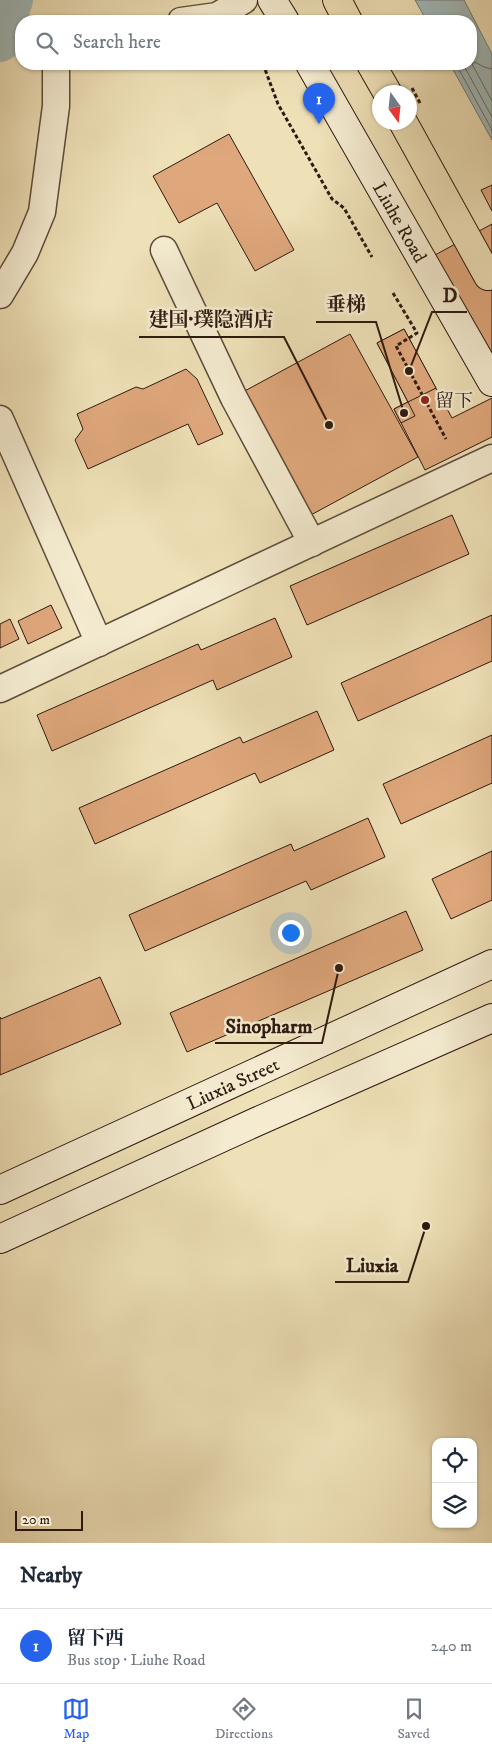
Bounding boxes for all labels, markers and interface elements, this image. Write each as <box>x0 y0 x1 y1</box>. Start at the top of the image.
search box <box>15 15 477 70</box>
icon: search <box>33 29 61 57</box>
text: Search here <box>73 31 161 54</box>
pin: 1 <box>303 83 335 124</box>
north arrow <box>372 85 417 130</box>
street label: Liuhe Road <box>367 178 431 267</box>
callout: D <box>432 277 467 312</box>
text: D <box>443 284 458 309</box>
callout: 垂梯 <box>316 287 376 322</box>
text: 垂梯 <box>326 293 366 318</box>
callout: 建国·璞隐酒店 <box>139 302 284 337</box>
text: 建国·璞隐酒店 <box>149 308 273 333</box>
place label: 留下 <box>435 390 473 413</box>
marker: 留下 <box>419 394 431 406</box>
your location <box>278 920 304 946</box>
callout: Sinopharm <box>215 1008 322 1043</box>
text: Sinopharm <box>225 1015 313 1040</box>
street label: Liuxia Street <box>183 1053 283 1116</box>
callout: Liuxia <box>335 1247 408 1282</box>
text: Liuxia <box>346 1254 399 1279</box>
map controls <box>432 1438 477 1528</box>
button: locate <box>432 1438 477 1483</box>
button: layers <box>432 1483 477 1528</box>
scale bar <box>15 1508 82 1531</box>
text: 20 m <box>22 1511 50 1529</box>
text: Nearby <box>20 1563 82 1589</box>
text: 留下西 <box>67 1627 124 1650</box>
text: 1 <box>33 1636 39 1656</box>
text: 240 m <box>431 1636 472 1656</box>
text: Bus stop · Liuhe Road <box>67 1650 205 1670</box>
tab: Map <box>62 1695 90 1743</box>
tab: Directions <box>215 1695 273 1743</box>
tab: Saved <box>398 1695 430 1743</box>

